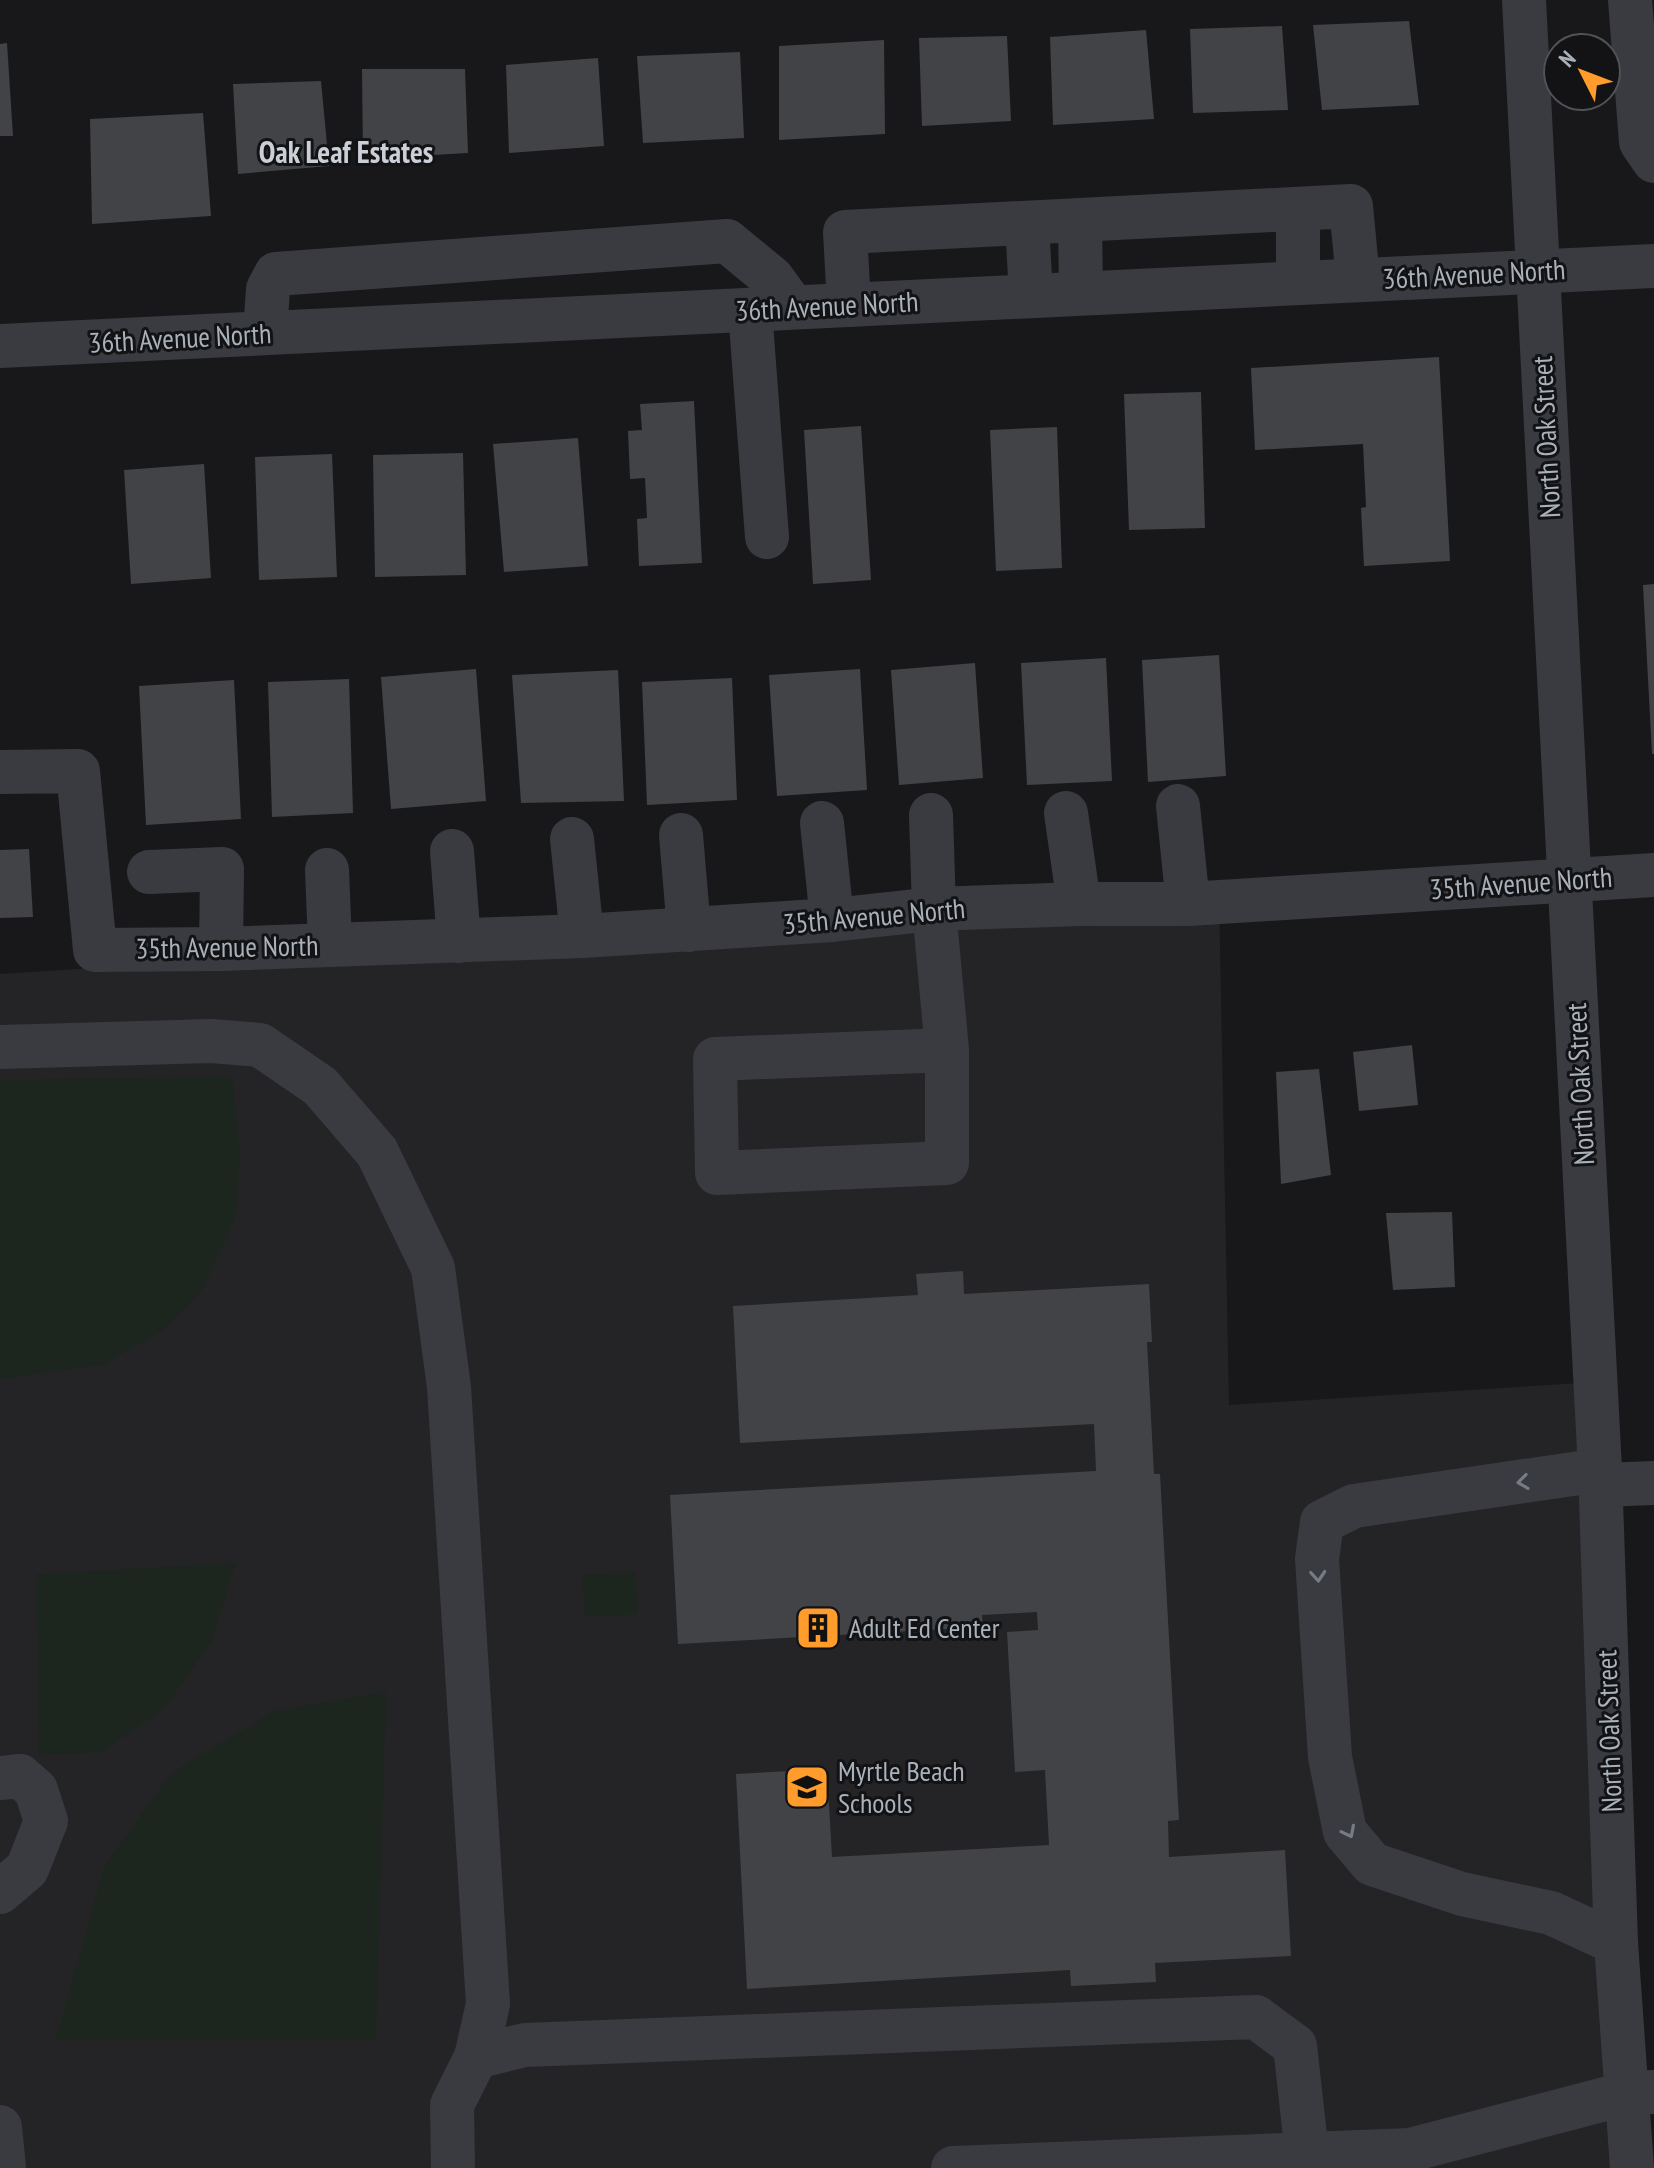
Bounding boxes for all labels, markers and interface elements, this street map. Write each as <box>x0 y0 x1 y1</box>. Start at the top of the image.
north arrow <box>1542 32 1622 112</box>
text: N <box>1553 45 1582 72</box>
district label: Oak Leaf Estates <box>259 132 433 171</box>
street label: 36th Avenue North <box>1382 250 1566 297</box>
street label: 36th Avenue North <box>735 282 919 329</box>
street label: 36th Avenue North <box>88 314 272 361</box>
street label: North Oak Street <box>1523 355 1568 519</box>
street label: 35th Avenue North <box>1429 858 1613 907</box>
street label: 35th Avenue North <box>781 889 967 942</box>
street label: 35th Avenue North <box>135 926 319 967</box>
street label: North Oak Street <box>1557 1002 1602 1166</box>
one-way arrow <box>1516 1473 1529 1490</box>
one-way arrow <box>1309 1570 1326 1583</box>
building icon: Adult Ed Center <box>794 1604 842 1652</box>
place label: Adult Ed Center <box>849 1609 1000 1646</box>
street label: North Oak Street <box>1587 1649 1630 1813</box>
place label: Myrtle Beach Schools <box>838 1752 965 1821</box>
school or university icon: Myrtle Beach Schools <box>783 1763 831 1811</box>
one-way arrow <box>1339 1824 1355 1838</box>

